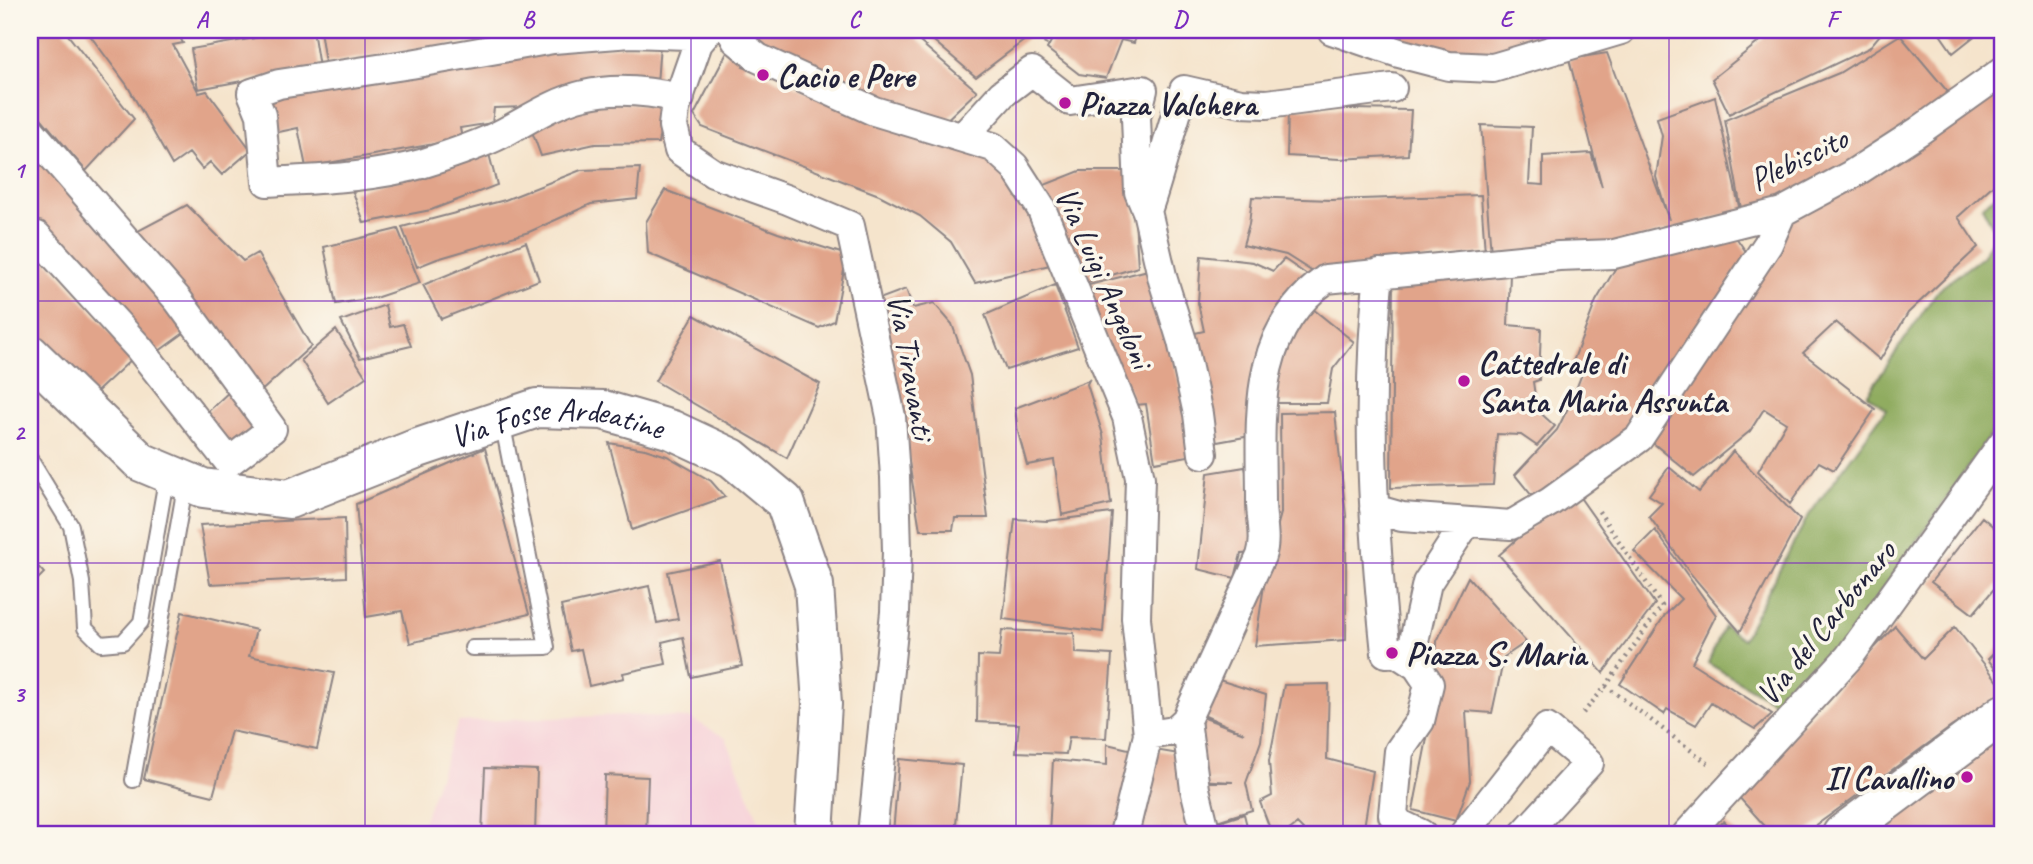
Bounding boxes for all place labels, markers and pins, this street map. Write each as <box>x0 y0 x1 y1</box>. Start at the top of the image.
place label: Cacio e Pere <box>777 55 917 97</box>
marker: Cacio e Pere <box>755 67 771 83</box>
place label: Piazza Valchera <box>1079 83 1260 125</box>
marker: Piazza Valchera <box>1057 95 1073 111</box>
place label: Cattedrale di Santa Maria Assunta <box>1478 342 1729 422</box>
marker: Cattedrale di Santa Maria Assunta <box>1456 373 1472 389</box>
place label: Piazza S. Maria <box>1406 633 1589 675</box>
marker: Piazza S. Maria <box>1384 645 1400 661</box>
place label: Il Cavallino <box>1825 757 1955 799</box>
marker: Il Cavallino <box>1959 769 1975 785</box>

